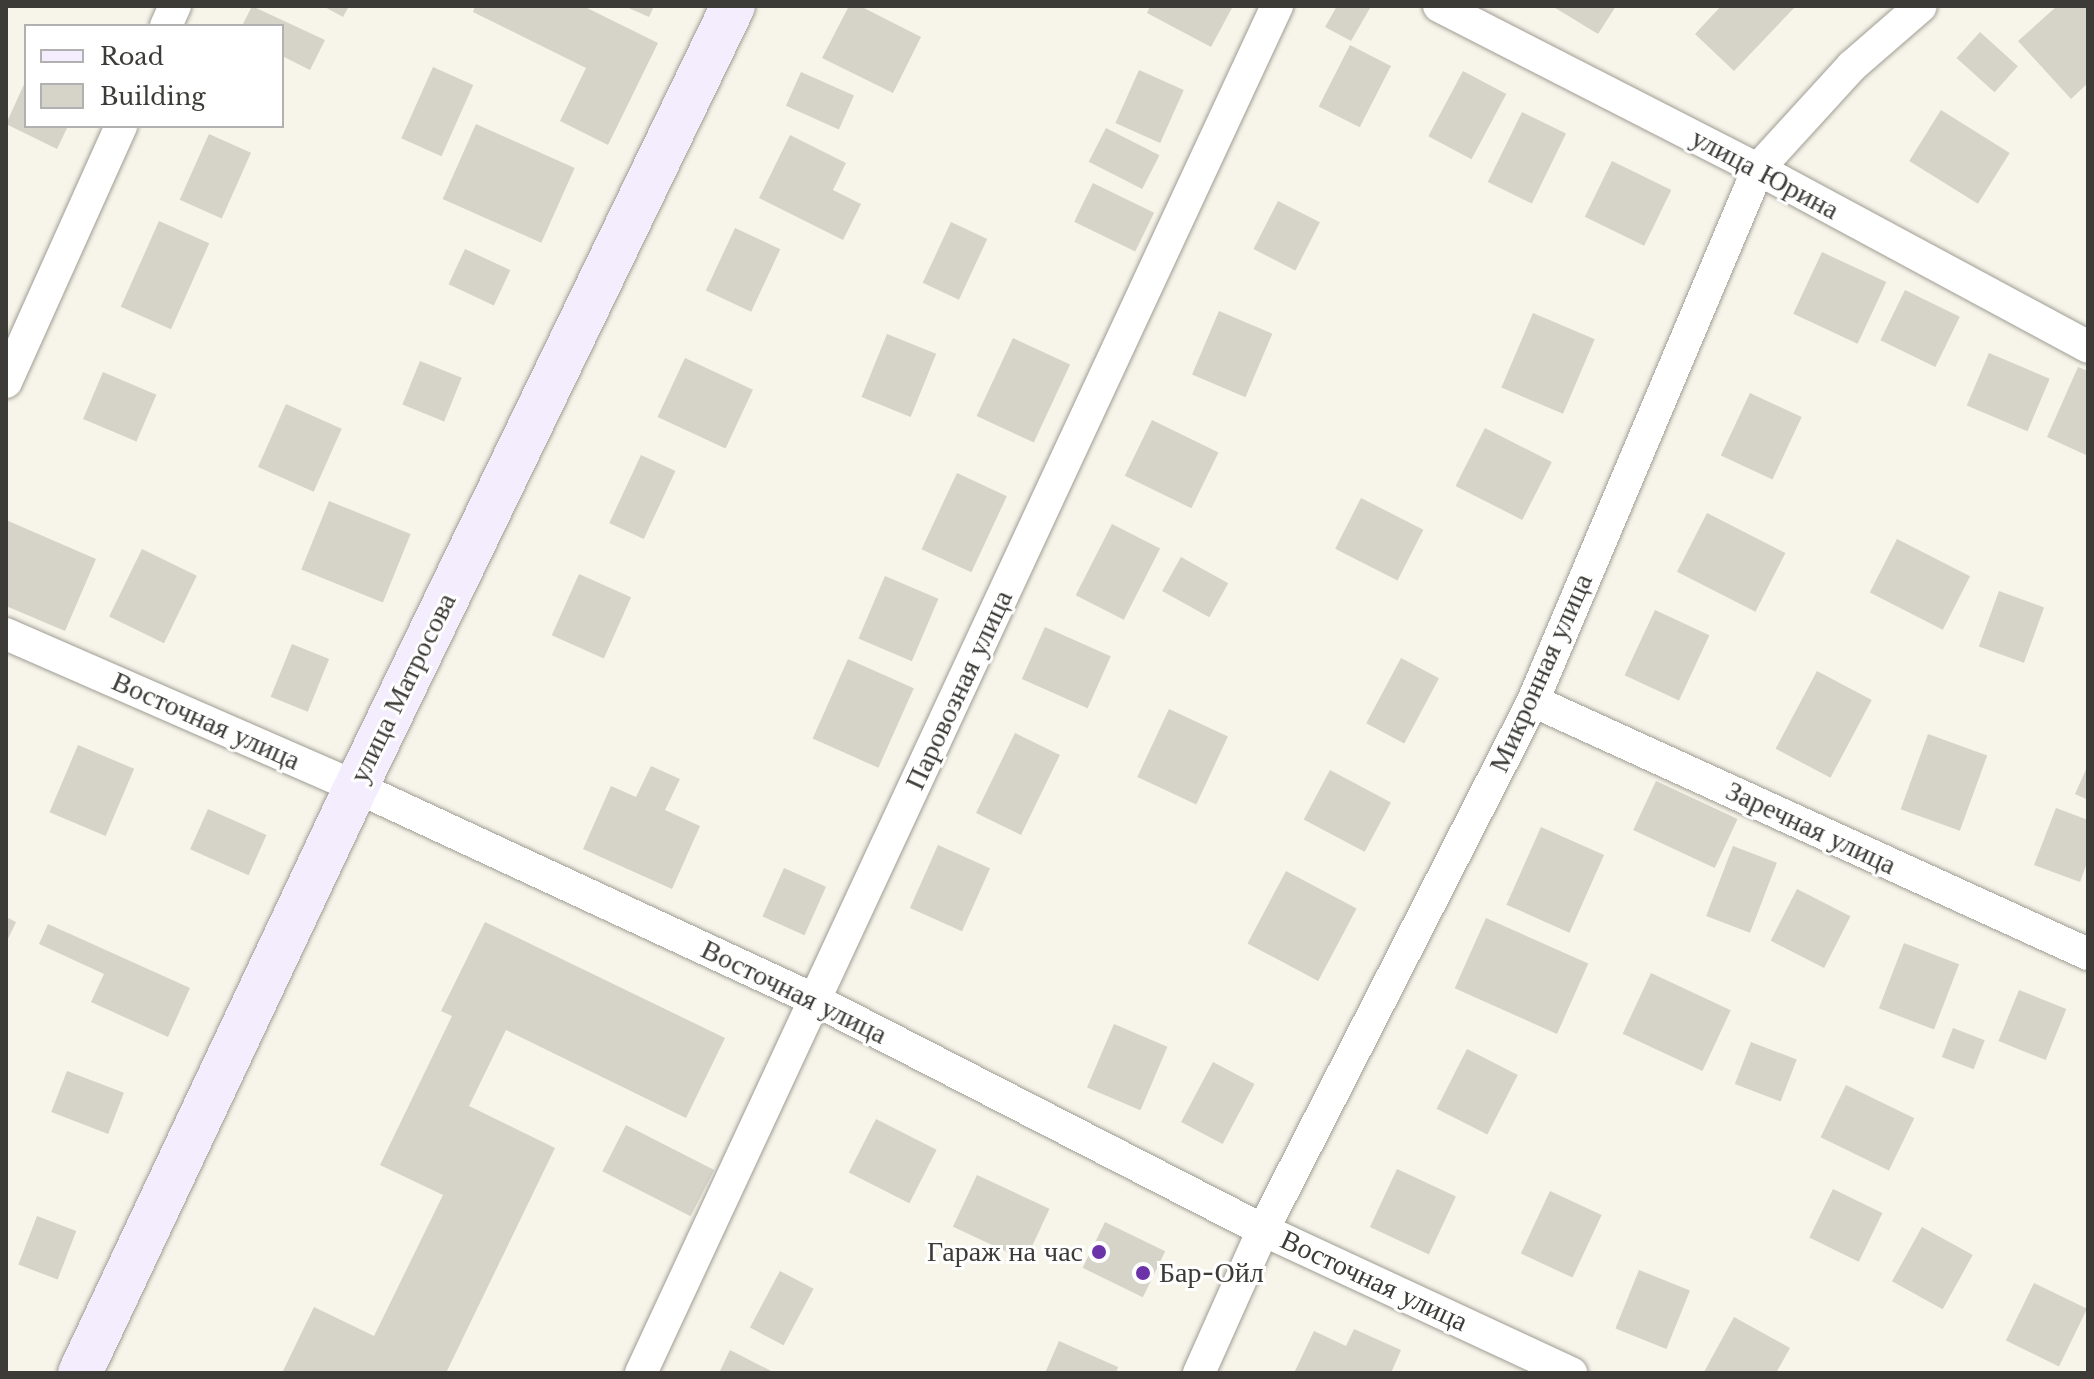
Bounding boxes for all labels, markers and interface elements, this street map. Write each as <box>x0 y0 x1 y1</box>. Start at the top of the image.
legend <box>24 24 284 128</box>
text: Road <box>100 42 164 71</box>
text: Building <box>100 82 206 111</box>
street label: улица Юрина <box>1685 121 1845 227</box>
street label: Микронная улица <box>1482 568 1600 778</box>
street label: Паровозная улица <box>898 585 1020 795</box>
street label: улица Матросова <box>343 588 463 788</box>
street label: Восточная улица <box>107 664 305 778</box>
street label: Заречная улица <box>1721 774 1901 882</box>
street label: Восточная улица <box>696 933 892 1051</box>
street label: Восточная улица <box>1275 1223 1473 1339</box>
place label: Гараж на час <box>927 1235 1083 1269</box>
marker: Гараж на час <box>1090 1243 1108 1261</box>
place label: Бар-Ойл <box>1159 1256 1264 1290</box>
marker: Бар-Ойл <box>1134 1264 1152 1282</box>

